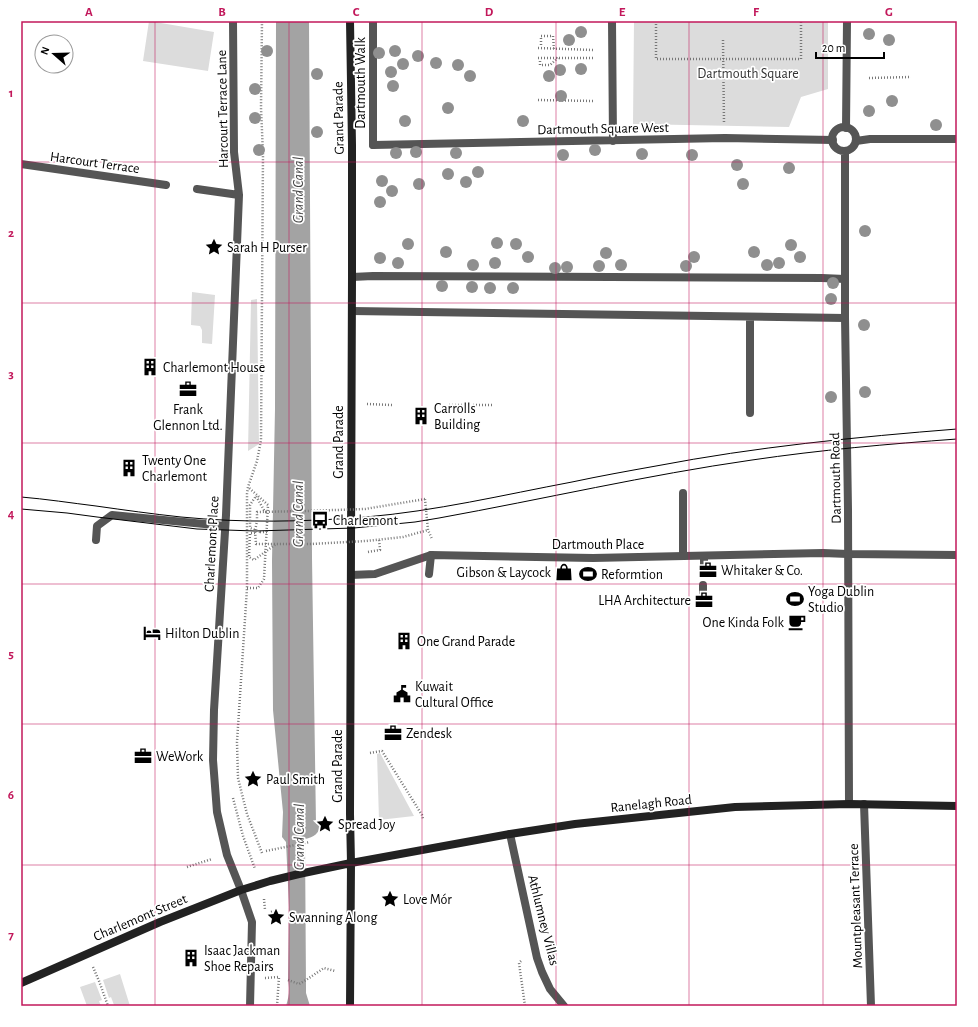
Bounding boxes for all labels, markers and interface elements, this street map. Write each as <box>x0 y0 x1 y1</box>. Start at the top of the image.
text: A <box>85 6 93 19</box>
text: B <box>218 6 226 19</box>
text: C <box>353 6 360 19</box>
text: D <box>485 6 494 19</box>
text: E <box>619 6 626 19</box>
text: F <box>753 6 760 19</box>
text: G <box>885 6 893 19</box>
north arrow <box>34 34 74 74</box>
scale bar <box>816 34 884 60</box>
street label: Dartmouth Walk <box>354 37 368 129</box>
text: 20 m <box>822 42 845 54</box>
text: N <box>39 45 52 56</box>
street label: Harcourt Terrace Lane <box>215 50 231 168</box>
park label: Dartmouth Square <box>697 67 799 81</box>
street label: Grand Parade <box>331 81 347 155</box>
text: 1 <box>9 87 13 100</box>
street label: Dartmouth Square West <box>537 121 670 137</box>
street label: Harcourt Terrace <box>49 150 141 176</box>
water label: Grand Canal <box>291 156 306 223</box>
text: 2 <box>8 227 14 240</box>
place icon: Sarah H Purser <box>204 237 224 257</box>
place label: Sarah H Purser <box>227 241 307 255</box>
building icon: Charlemont House <box>140 357 160 377</box>
place label: Charlemont House <box>163 361 265 375</box>
text: 3 <box>8 368 14 381</box>
office icon: Frank Glennon Ltd. <box>178 379 198 399</box>
place label: Carrolls Building <box>434 402 480 432</box>
place label: Frank Glennon Ltd. <box>153 403 223 433</box>
street label: Grand Parade <box>332 405 346 479</box>
building icon: Carrolls Building <box>411 406 431 426</box>
street label: Dartmouth Road <box>828 432 844 524</box>
place label: Twenty One Charlemont <box>142 454 207 484</box>
building icon: Twenty One Charlemont <box>119 458 139 478</box>
water label: Grand Canal <box>291 480 306 547</box>
street label: Charlemont Place <box>202 496 222 593</box>
text: 4 <box>8 508 15 521</box>
bus stop icon: Charlemont <box>310 510 330 530</box>
place label: Charlemont <box>333 514 398 528</box>
street label: Dartmouth Place <box>552 538 644 552</box>
office icon: Whitaker & Co. <box>698 560 718 580</box>
shop icon: Gibson & Laycock <box>554 562 574 582</box>
sports icon: Reformtion <box>578 564 598 584</box>
place label: Whitaker & Co. <box>721 564 803 578</box>
place label: Gibson & Laycock <box>457 566 552 580</box>
place label: Reformtion <box>601 568 663 582</box>
place label: Yoga Dublin Studio <box>808 585 874 615</box>
sports icon: Yoga Dublin Studio <box>785 589 805 609</box>
office icon: LHA Architecture <box>694 590 714 610</box>
place label: LHA Architecture <box>598 594 691 608</box>
cafe icon: One Kinda Folk <box>787 612 807 632</box>
place label: One Kinda Folk <box>703 616 785 630</box>
hotel icon: Hilton Dublin <box>142 623 162 643</box>
place label: Hilton Dublin <box>165 627 239 641</box>
building icon: One Grand Parade <box>394 631 414 651</box>
place label: One Grand Parade <box>417 635 515 649</box>
text: 5 <box>8 648 14 661</box>
place label: Kuwait Cultural Office <box>415 680 494 710</box>
public building icon: Kuwait Cultural Office <box>392 684 412 704</box>
office icon: Zendesk <box>383 723 403 743</box>
place label: Zendesk <box>406 727 453 741</box>
street label: Grand Parade <box>331 729 345 803</box>
office icon: WeWork <box>133 746 153 766</box>
place label: WeWork <box>156 750 204 764</box>
place icon: Paul Smith <box>243 769 263 789</box>
place label: Paul Smith <box>266 773 325 787</box>
text: 6 <box>8 789 14 802</box>
street label: Ranelagh Road <box>610 793 692 815</box>
water label: Grand Canal <box>292 803 307 870</box>
place icon: Spread Joy <box>315 814 335 834</box>
place label: Spread Joy <box>338 818 395 832</box>
street label: Mountpleasant Terrace <box>847 843 865 969</box>
street label: Athlumney Villas <box>525 873 561 967</box>
place icon: Love Mór <box>380 889 400 909</box>
street label: Charlemont Street <box>92 892 190 944</box>
place label: Love Mór <box>403 893 452 907</box>
place icon: Swanning Along <box>266 907 286 927</box>
place label: Swanning Along <box>289 911 377 925</box>
text: 7 <box>8 929 14 942</box>
place label: Isaac Jackman Shoe Repairs <box>204 944 280 974</box>
building icon: Isaac Jackman Shoe Repairs <box>181 948 201 968</box>

